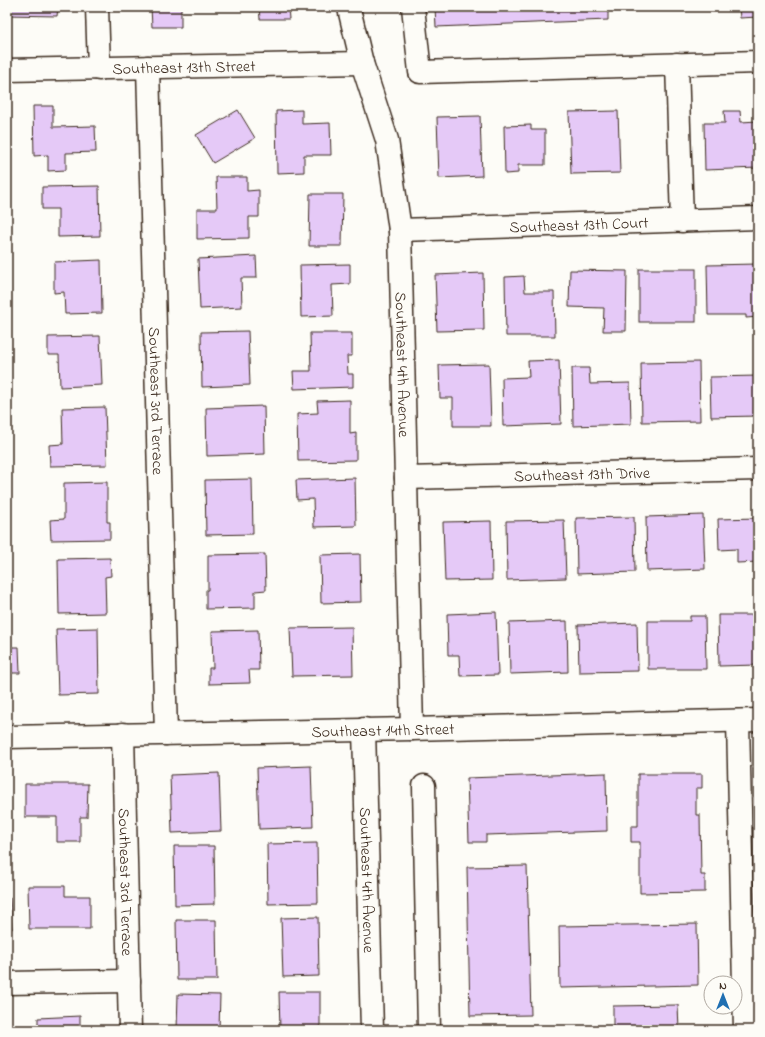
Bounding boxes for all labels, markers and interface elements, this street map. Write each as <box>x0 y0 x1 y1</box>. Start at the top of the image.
street label: Southeast 13th Street <box>112 55 256 82</box>
street label: Southeast 13th Court <box>509 212 650 240</box>
street label: Southeast 4th Avenue <box>387 292 415 438</box>
street label: Southeast 3rd Terrace <box>141 327 169 476</box>
street label: Southeast 13th Drive <box>514 462 651 489</box>
street label: Southeast 14th Street <box>311 718 455 745</box>
street label: Southeast 4th Avenue <box>352 807 380 954</box>
street label: Southeast 3rd Terrace <box>111 808 138 957</box>
north arrow <box>703 975 743 1015</box>
text: N <box>719 978 727 994</box>

